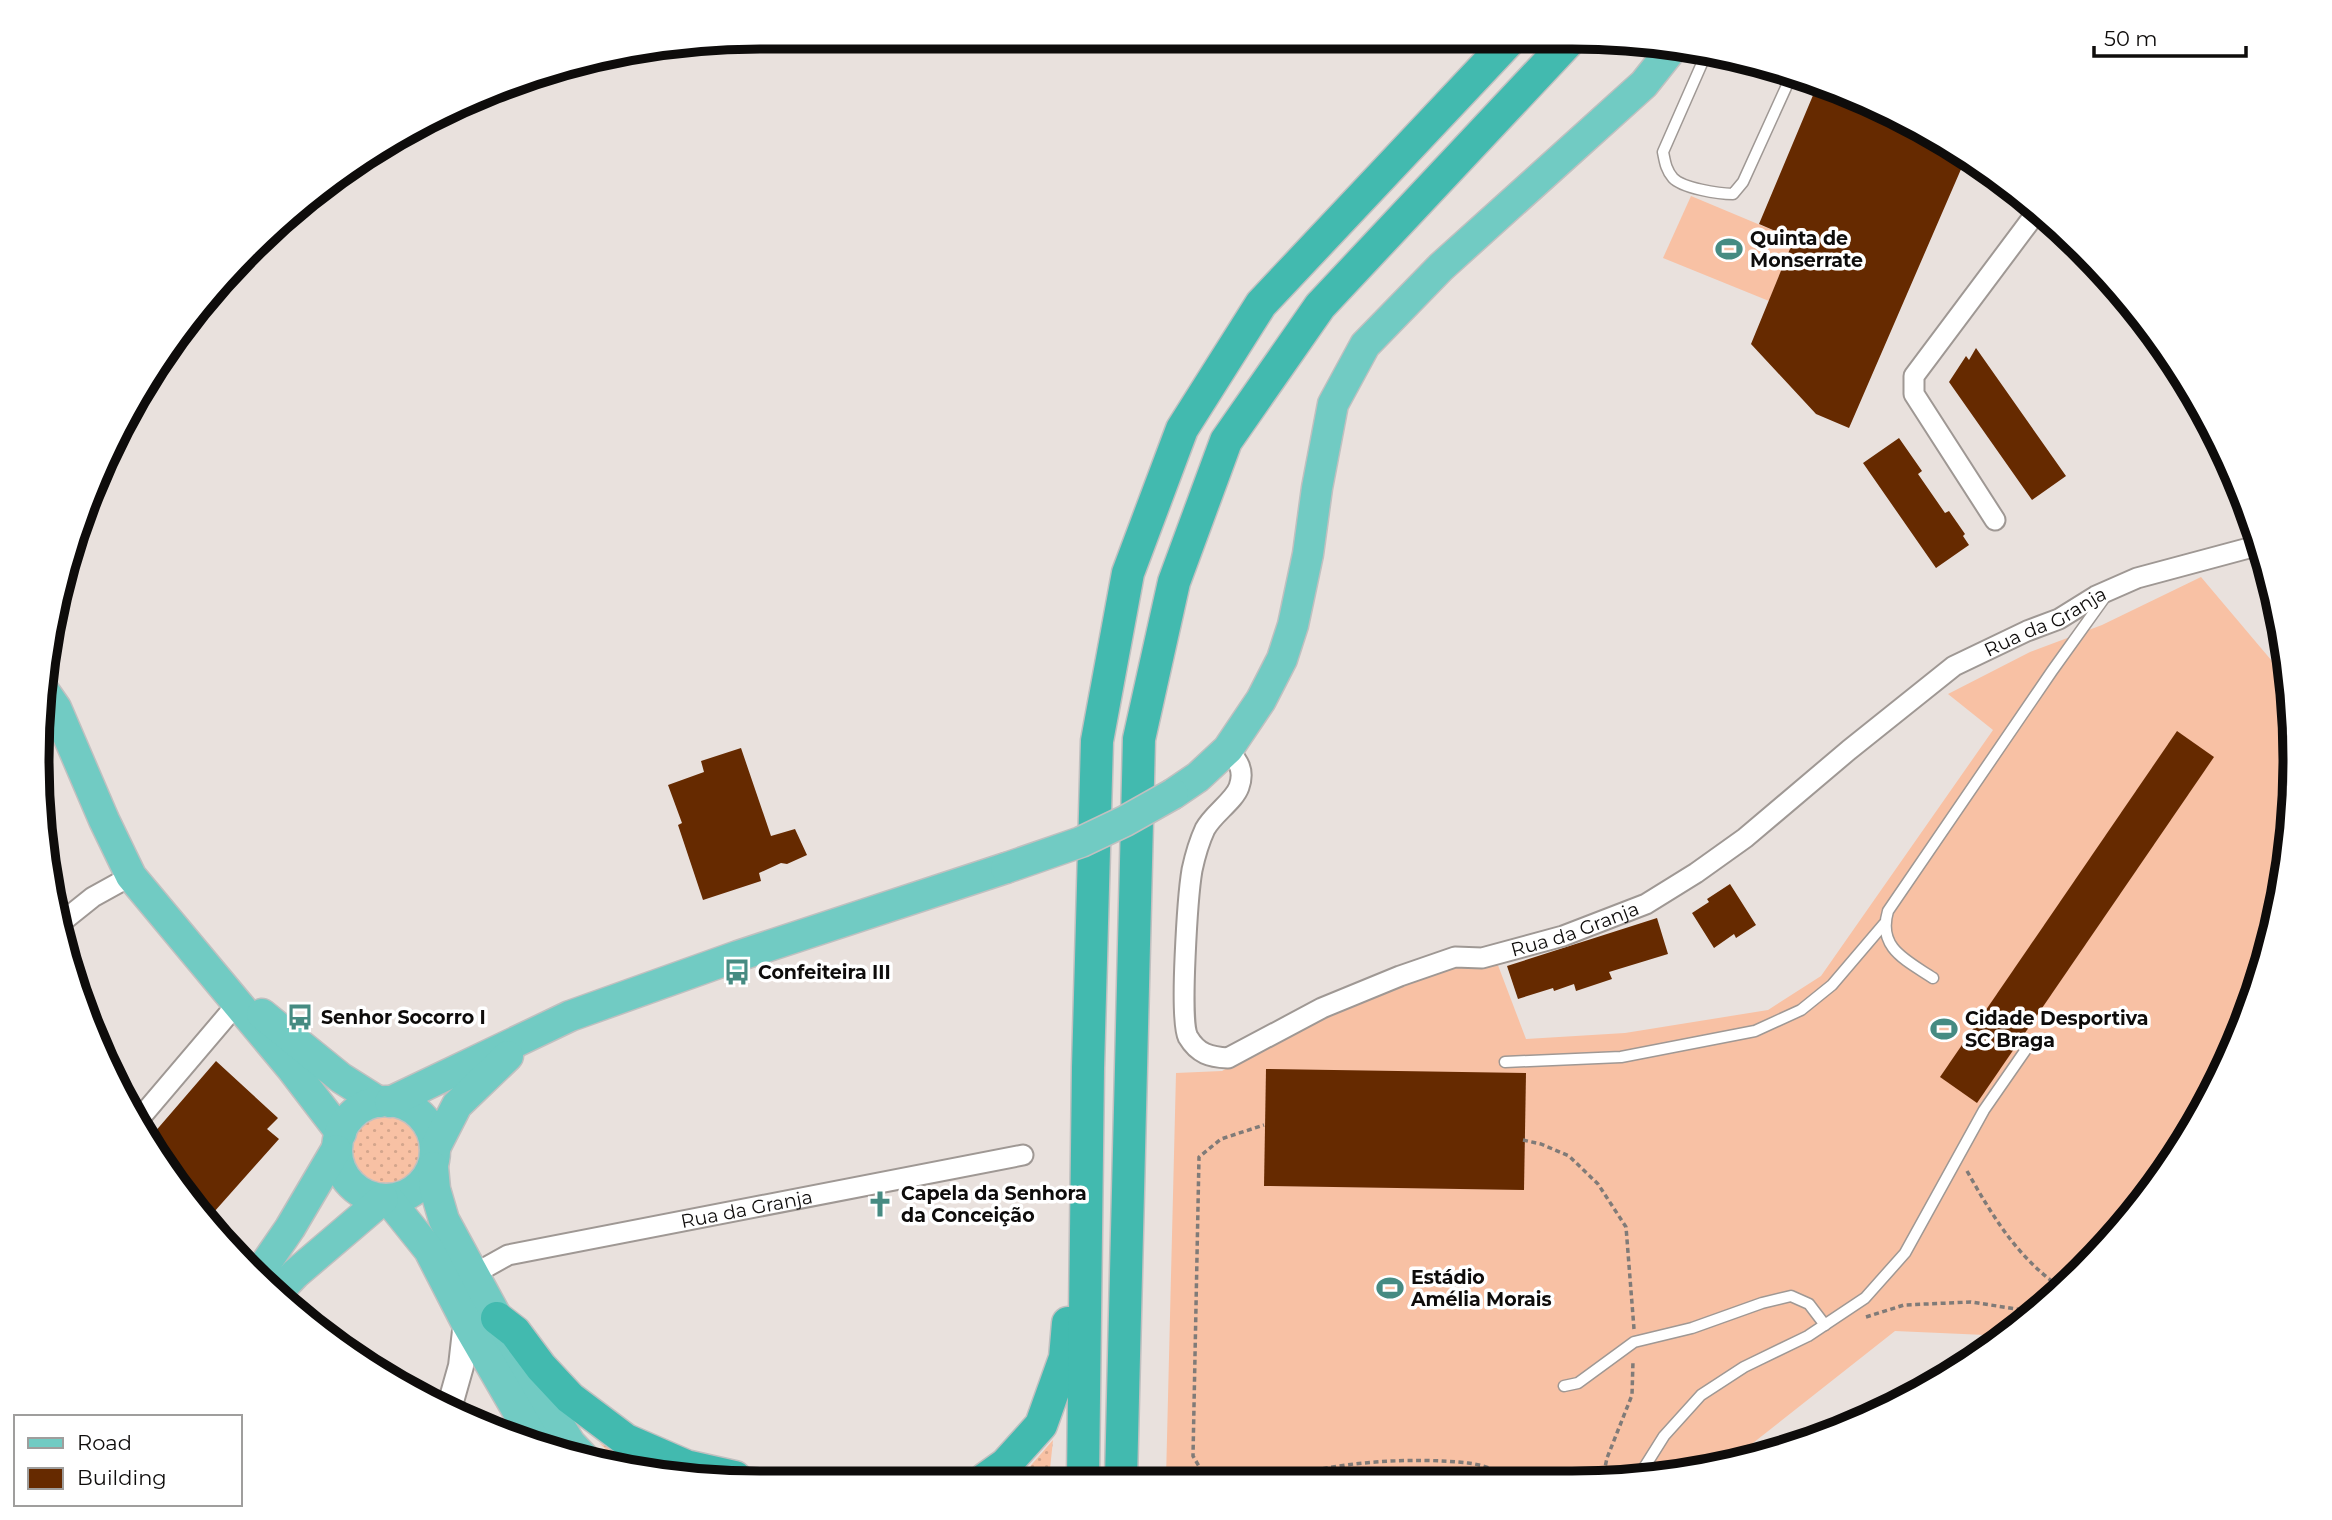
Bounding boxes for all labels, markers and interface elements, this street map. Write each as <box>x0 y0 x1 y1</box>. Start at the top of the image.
scale bar <box>2094 14 2246 58</box>
text: 50 m <box>2104 26 2158 51</box>
place label: Quinta de Monserrate <box>1750 227 1863 272</box>
sports icon: Quinta de Monserrate <box>1714 234 1744 264</box>
street label: Rua da Granja <box>1980 581 2110 661</box>
street label: Rua da Granja <box>1508 896 1642 961</box>
bus stop icon: Confeiteira III <box>722 957 752 987</box>
place label: Confeiteira III <box>758 961 891 984</box>
bus stop icon: Senhor Socorro I <box>285 1002 315 1032</box>
place label: Senhor Socorro I <box>321 1006 486 1029</box>
place label: Cidade Desportiva SC Braga <box>1965 1007 2148 1052</box>
sports icon: Cidade Desportiva SC Braga <box>1929 1014 1959 1044</box>
place label: Capela da Senhora da Conceição <box>901 1182 1087 1227</box>
street label: Rua da Granja <box>679 1185 815 1233</box>
church icon: Capela da Senhora da Conceição <box>865 1189 895 1219</box>
place label: Estádio Amélia Morais <box>1410 1266 1552 1311</box>
sports icon: Estádio Amélia Morais <box>1375 1273 1405 1303</box>
legend <box>14 1415 242 1506</box>
text: Road <box>77 1430 132 1455</box>
text: Building <box>77 1465 167 1490</box>

